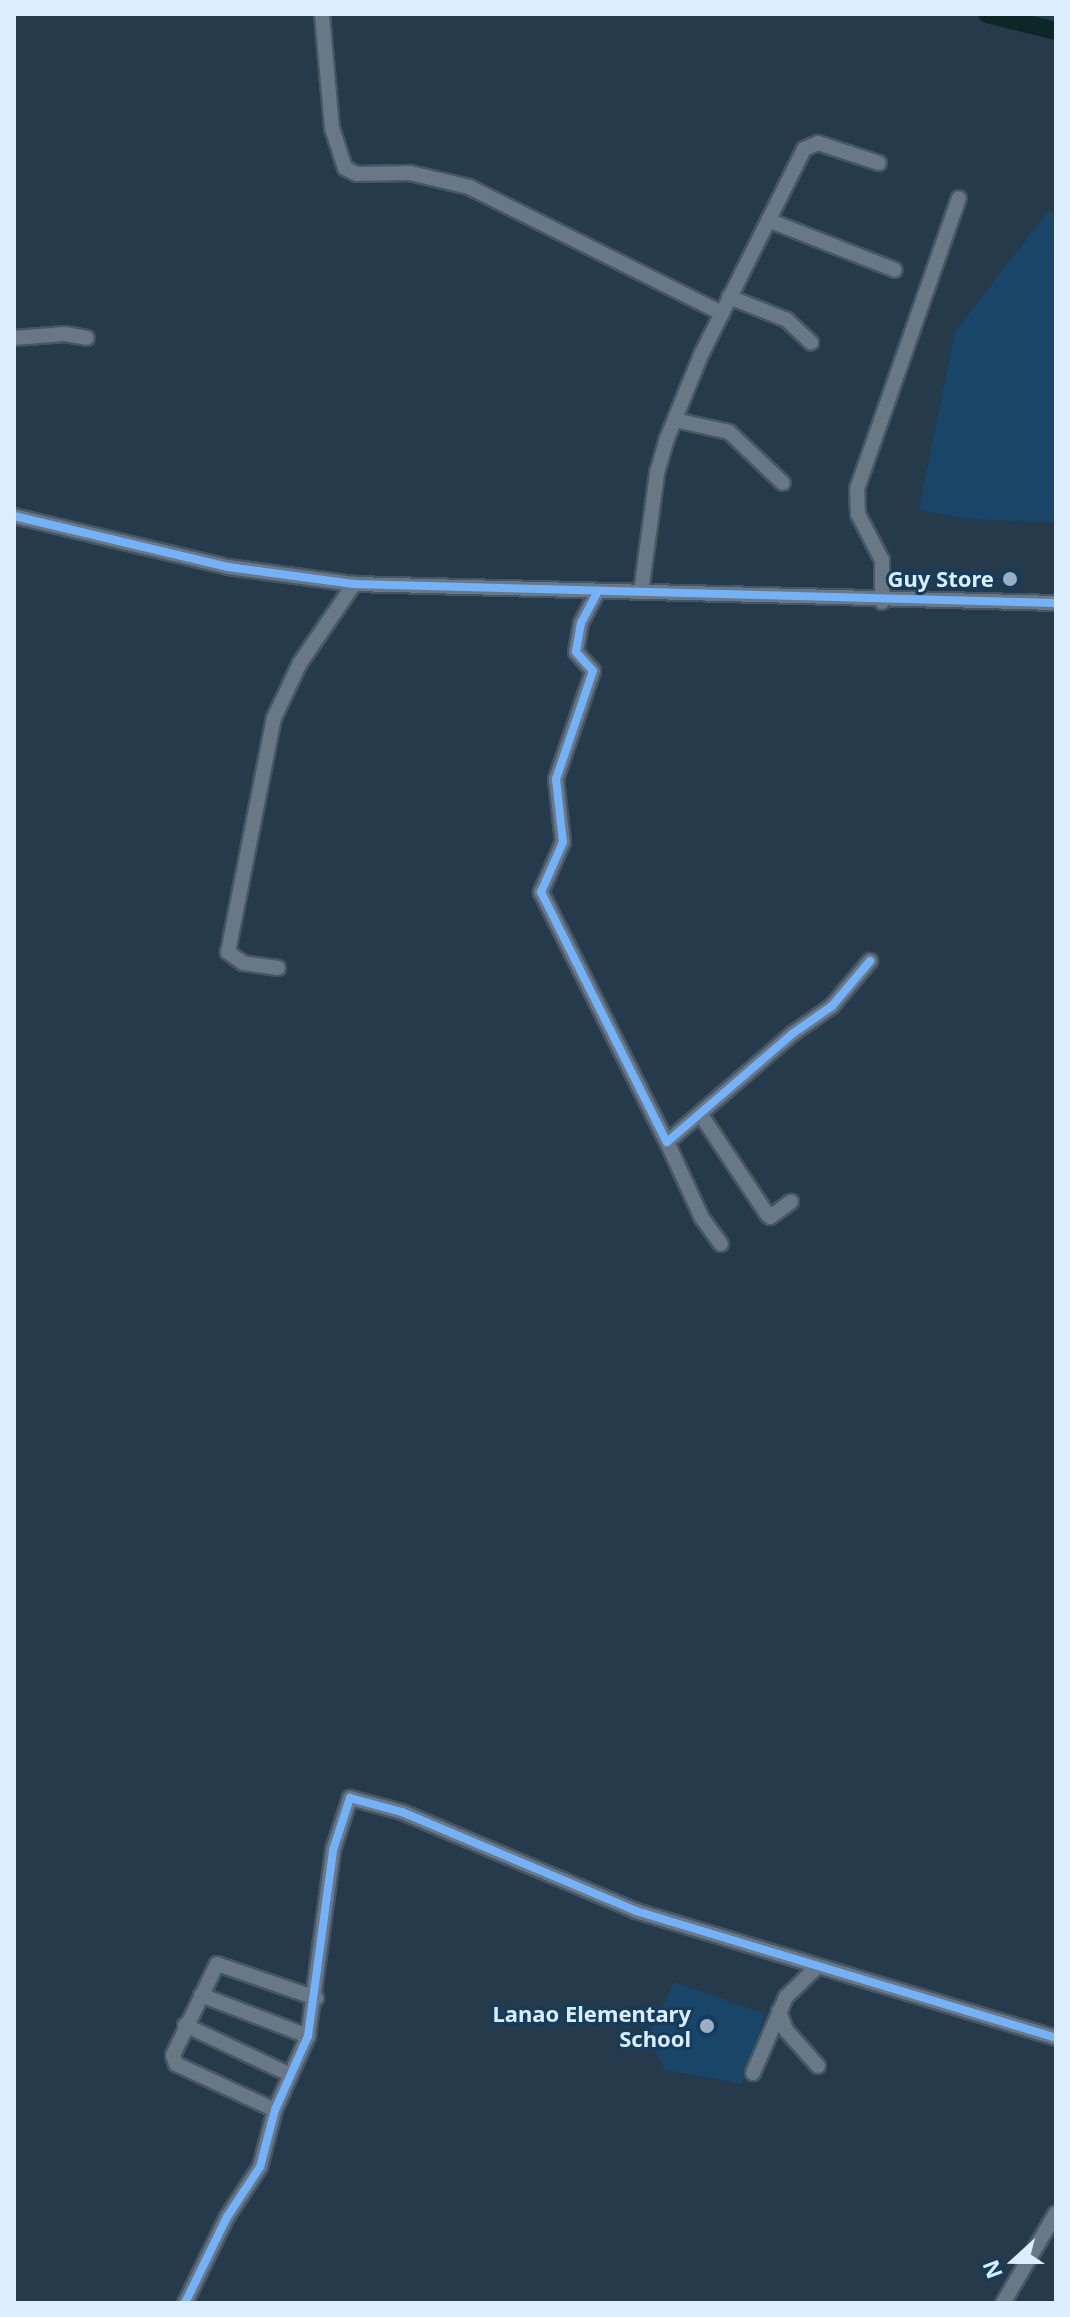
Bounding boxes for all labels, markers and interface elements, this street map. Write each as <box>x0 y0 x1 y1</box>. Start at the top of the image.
place label: Guy Store <box>888 566 994 592</box>
marker: Guy Store <box>1001 570 1019 588</box>
place label: Lanao Elementary School <box>493 2000 691 2052</box>
marker: Lanao Elementary School <box>698 2017 716 2035</box>
north arrow <box>974 2221 1054 2301</box>
text: N <box>974 2256 1009 2283</box>

